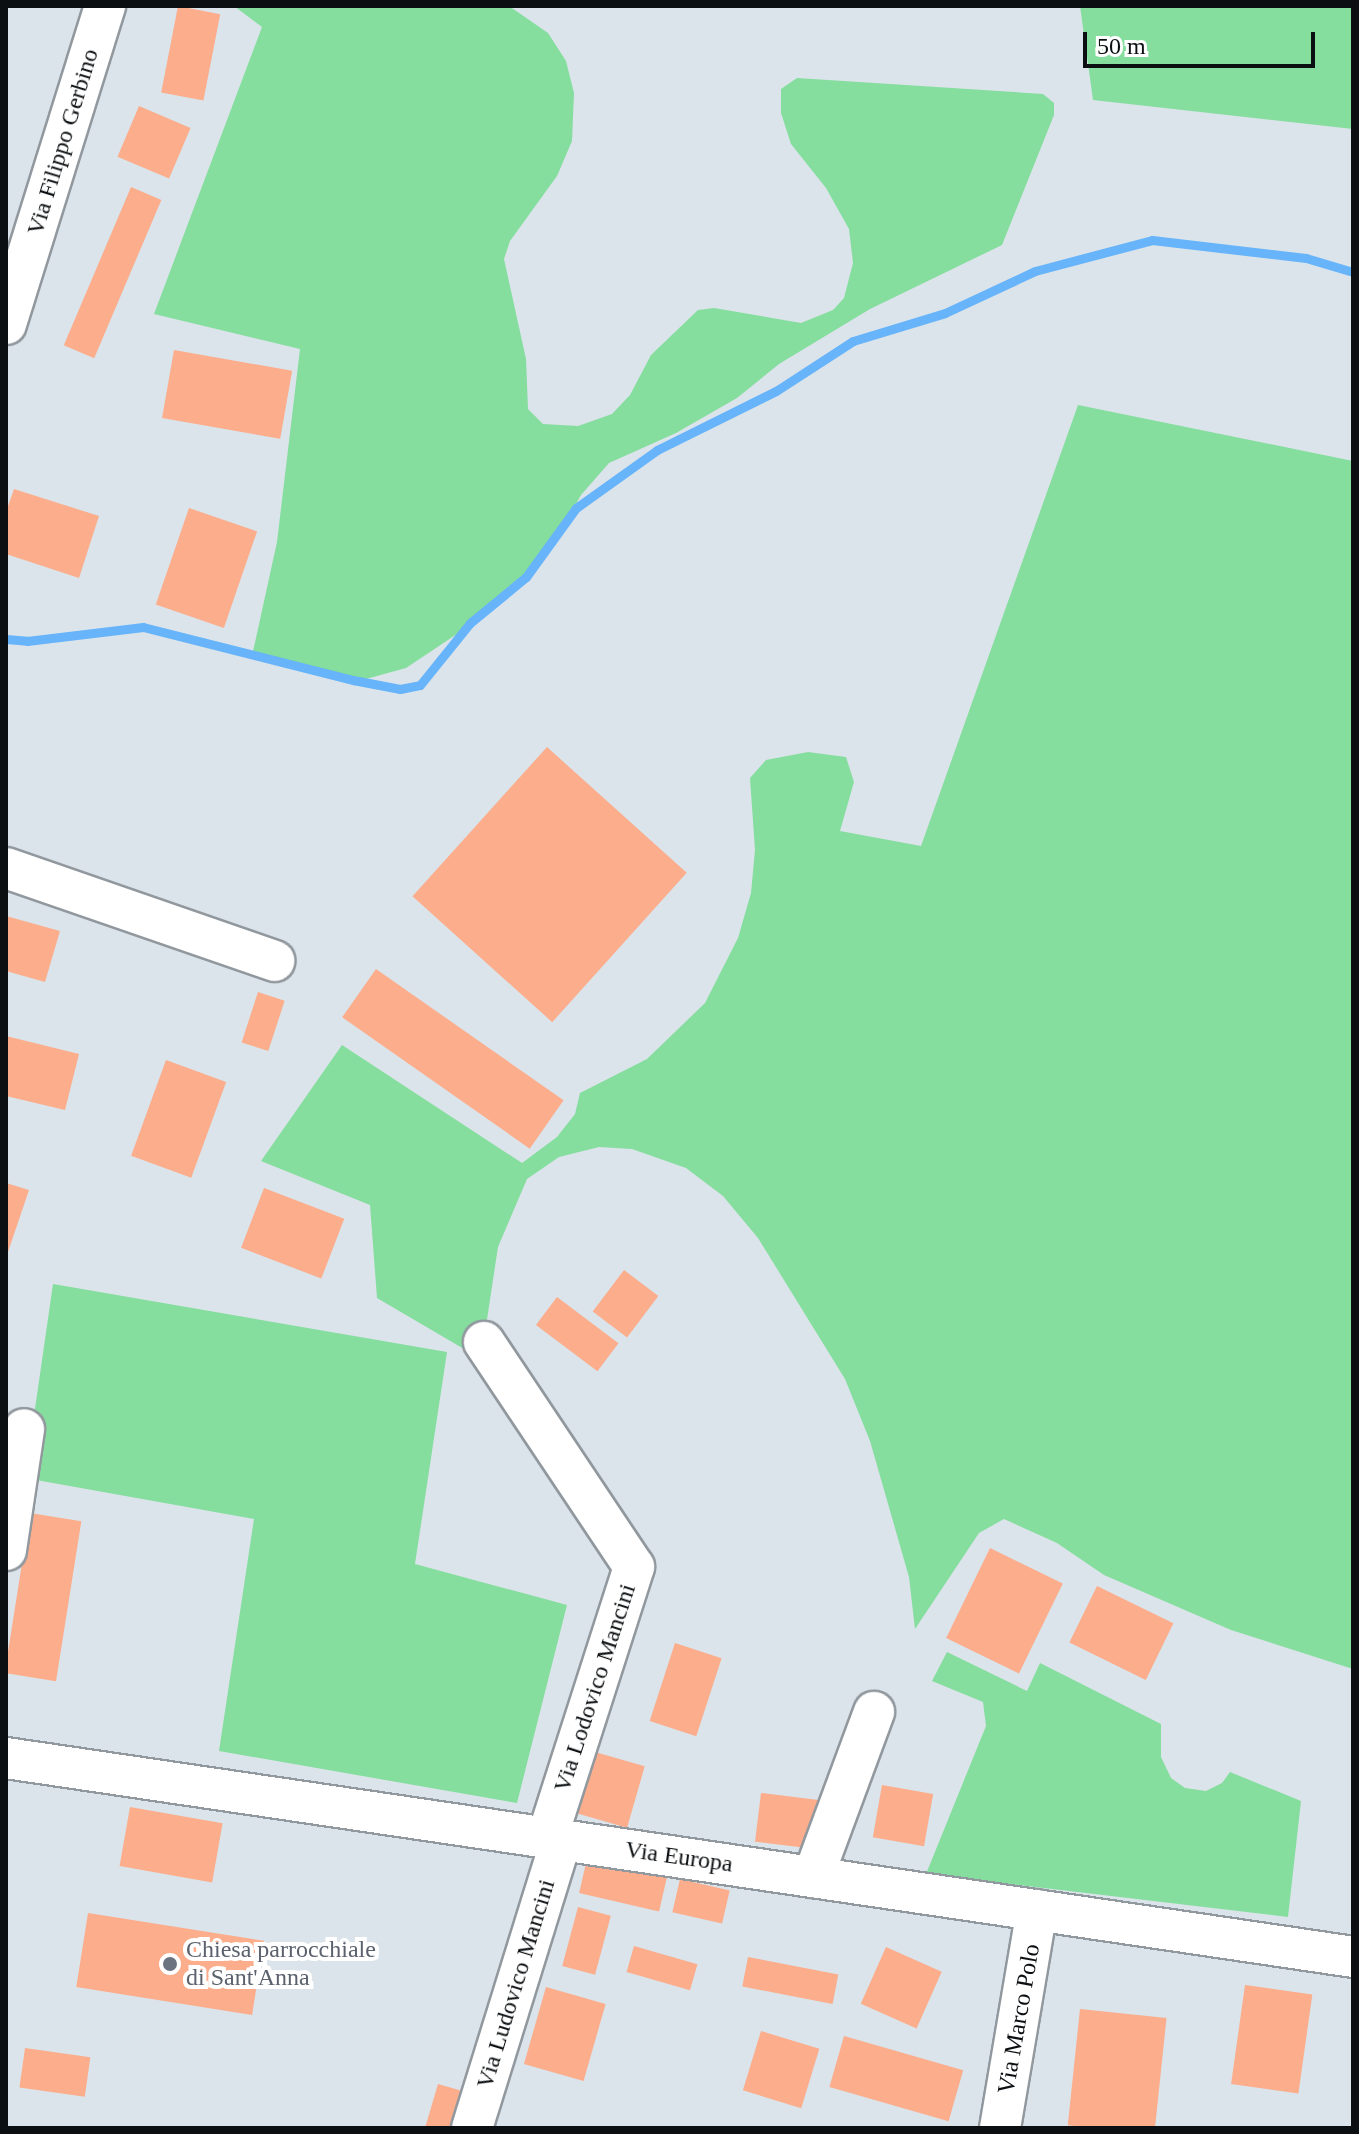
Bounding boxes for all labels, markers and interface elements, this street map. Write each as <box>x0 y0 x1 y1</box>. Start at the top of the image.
scale bar <box>1087 16 1319 66</box>
text: 50 m <box>1097 33 1146 59</box>
street label: Via Filippo Gerbino <box>21 45 105 239</box>
street label: Via Lodovico Mancini <box>548 1580 642 1796</box>
street label: Via Europa <box>623 1835 735 1879</box>
street label: Via Ludovico Mancini <box>470 1876 562 2092</box>
place label: Chiesa parrocchiale di Sant'Anna <box>186 1936 376 1992</box>
street label: Via Marco Polo <box>992 1942 1046 2096</box>
marker: Chiesa parrocchiale di Sant'Anna <box>161 1955 179 1973</box>

